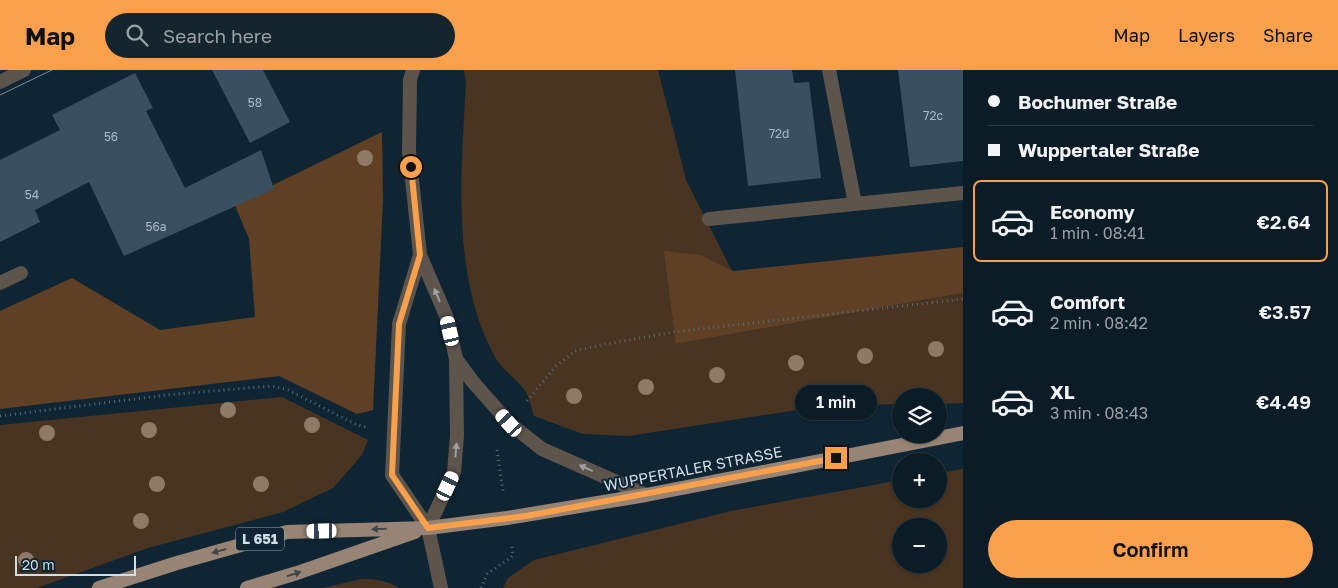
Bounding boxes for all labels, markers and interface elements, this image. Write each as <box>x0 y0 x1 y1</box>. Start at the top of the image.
search box <box>105 13 455 58</box>
text: Map <box>25 21 75 50</box>
icon: search <box>123 21 151 49</box>
text: Search here <box>163 24 272 47</box>
text: Map <box>1113 24 1150 46</box>
text: Layers <box>1178 24 1235 46</box>
text: Share <box>1263 24 1313 46</box>
text: Bochumer Straße <box>1018 90 1177 113</box>
house number: 58 <box>248 95 262 110</box>
house number: 72c <box>923 108 943 123</box>
house number: 72d <box>769 126 789 141</box>
house number: 56 <box>104 129 118 144</box>
text: Wuppertaler Straße <box>1018 138 1199 161</box>
route start <box>400 156 422 178</box>
house number: 54 <box>25 187 39 202</box>
icon: car <box>990 199 1035 244</box>
text: Economy <box>1050 200 1135 223</box>
text: €2.64 <box>1257 210 1311 233</box>
house number: 56a <box>145 219 167 234</box>
text: 1 min · 08:41 <box>1050 223 1145 243</box>
one-way arrow <box>433 288 441 303</box>
icon: car <box>990 289 1035 334</box>
text: Comfort <box>1050 290 1125 313</box>
text: €3.57 <box>1259 300 1311 323</box>
text: 2 min · 08:42 <box>1050 313 1148 333</box>
car <box>439 315 460 347</box>
icon: car <box>990 379 1035 424</box>
text: XL <box>1050 380 1075 403</box>
callout: 1 min <box>795 386 877 420</box>
map controls <box>892 388 947 573</box>
button: layers <box>892 388 947 443</box>
text: €4.49 <box>1256 390 1311 413</box>
text: 1 min <box>816 392 856 412</box>
text: 3 min · 08:43 <box>1050 403 1148 423</box>
car <box>493 407 524 439</box>
one-way arrow <box>452 442 460 458</box>
street label: WUPPERTALER STRASSE <box>602 442 783 494</box>
route end <box>825 447 847 469</box>
button: + <box>892 453 947 508</box>
one-way arrow <box>579 464 593 472</box>
car <box>434 469 461 503</box>
button: − <box>892 518 947 573</box>
button: Confirm <box>988 520 1313 578</box>
car <box>306 523 337 539</box>
one-way arrow <box>371 525 387 533</box>
road number: L 651 <box>236 528 284 550</box>
one-way arrow <box>212 547 227 555</box>
scale bar <box>15 553 136 576</box>
text: 20 m <box>22 556 55 573</box>
one-way arrow <box>287 570 302 578</box>

